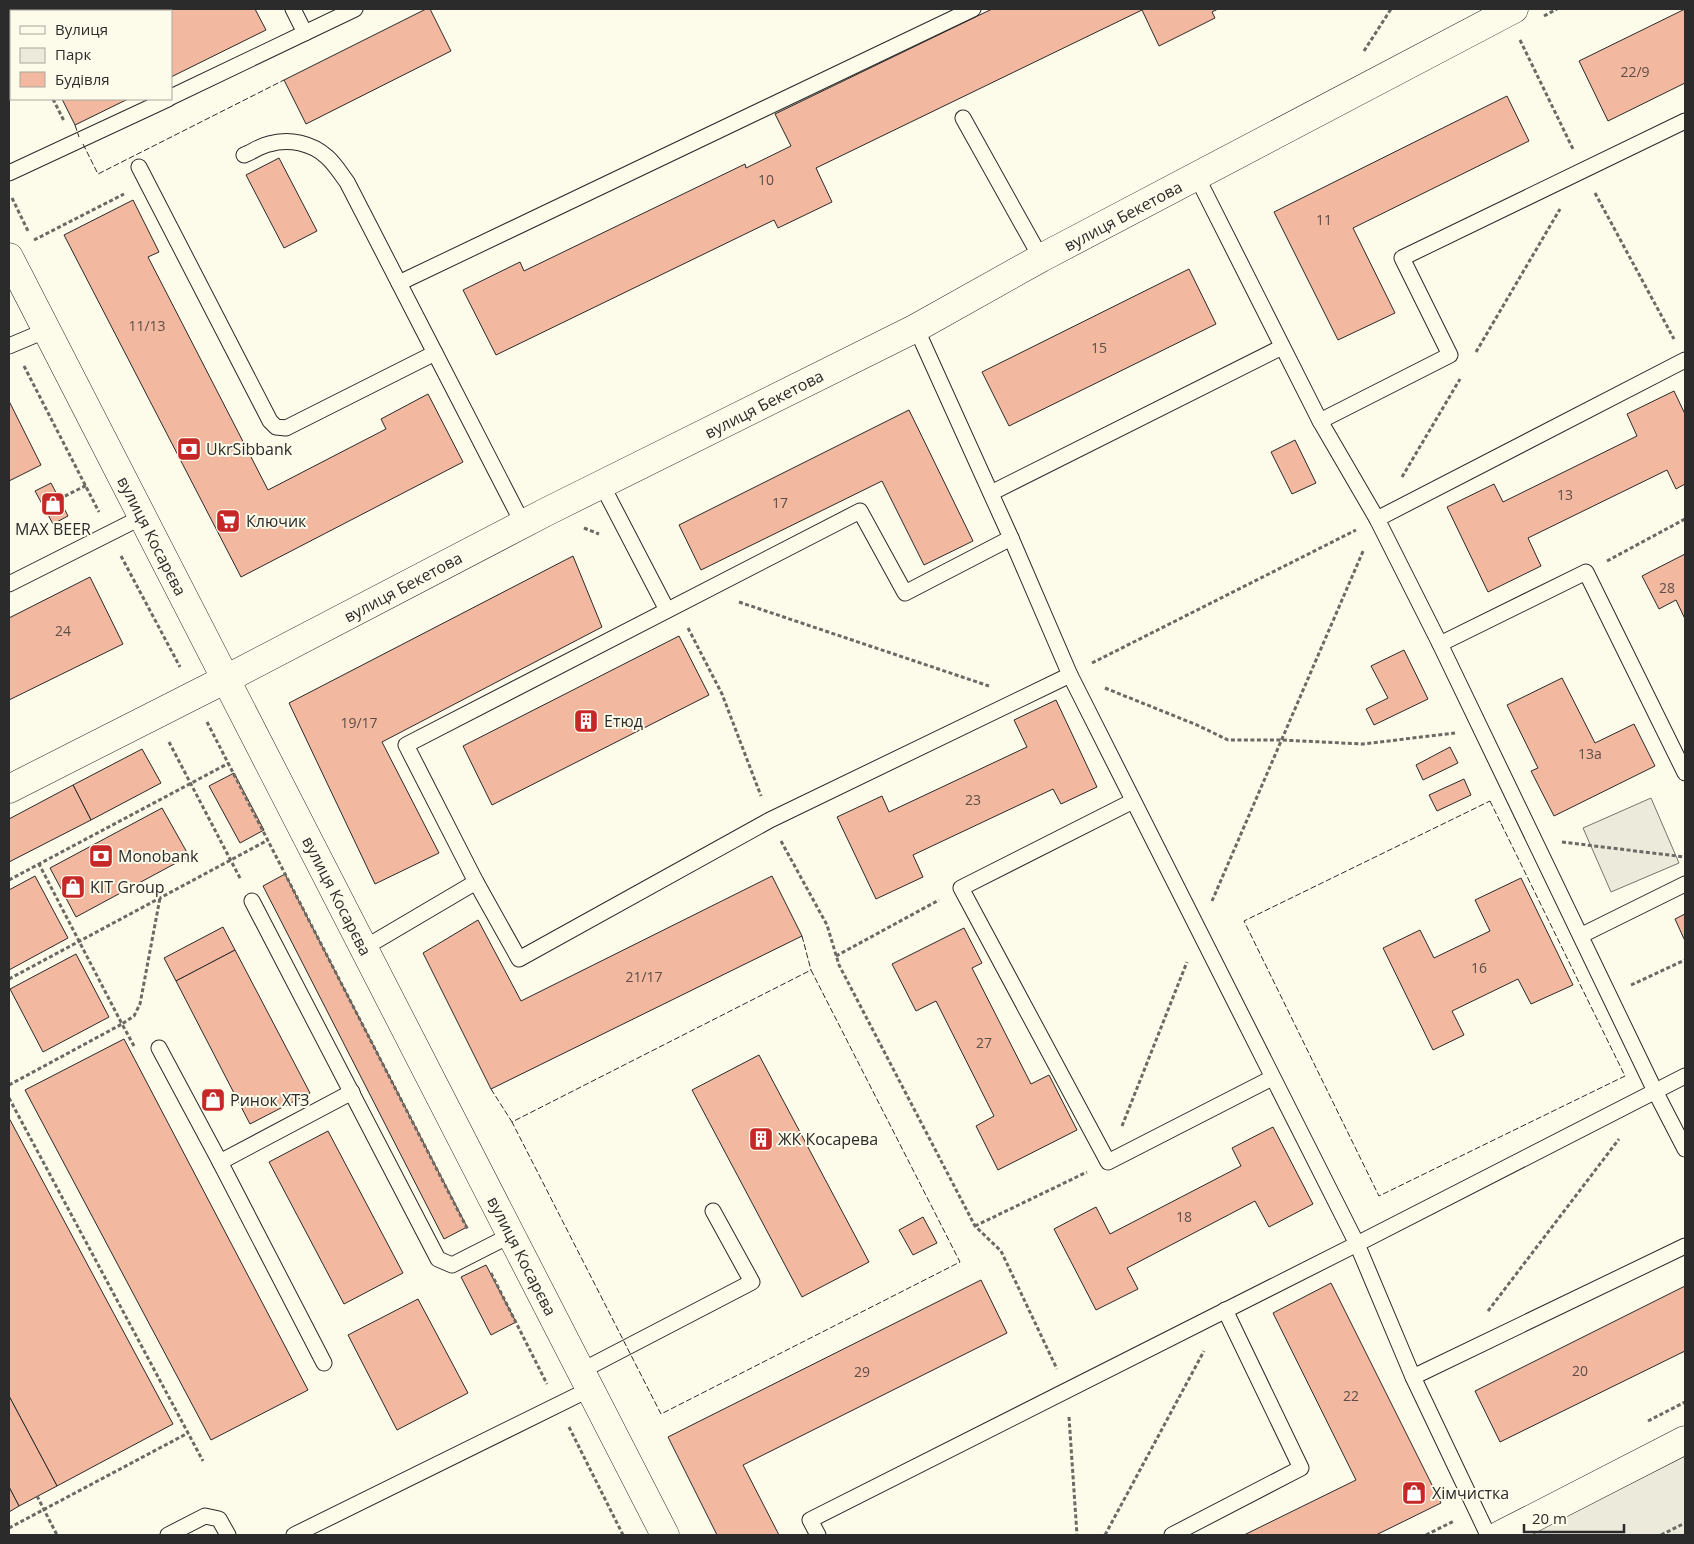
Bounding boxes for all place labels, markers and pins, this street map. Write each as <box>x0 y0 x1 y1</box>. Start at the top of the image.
bank icon: UkrSibbank <box>176 436 202 462</box>
place label: UkrSibbank <box>206 438 293 460</box>
shop icon: MAX BEER <box>40 491 66 517</box>
supermarket icon: Ключик <box>215 508 241 534</box>
place label: Ключик <box>246 510 307 532</box>
place label: MAX BEER <box>15 518 91 540</box>
building icon: Етюд <box>573 708 599 734</box>
place label: Етюд <box>604 710 643 732</box>
bank icon: Monobank <box>88 843 114 869</box>
place label: Monobank <box>118 845 199 867</box>
shop icon: KIT Group <box>60 874 86 900</box>
place label: KIT Group <box>90 876 165 898</box>
shop icon: Ринок ХТЗ <box>200 1087 226 1113</box>
place label: Ринок ХТЗ <box>230 1089 309 1111</box>
building icon: ЖК Косарева <box>748 1126 774 1152</box>
place label: ЖК Косарева <box>778 1128 878 1150</box>
shop icon: Хімчистка <box>1401 1480 1427 1506</box>
place label: Хімчистка <box>1432 1482 1509 1504</box>

